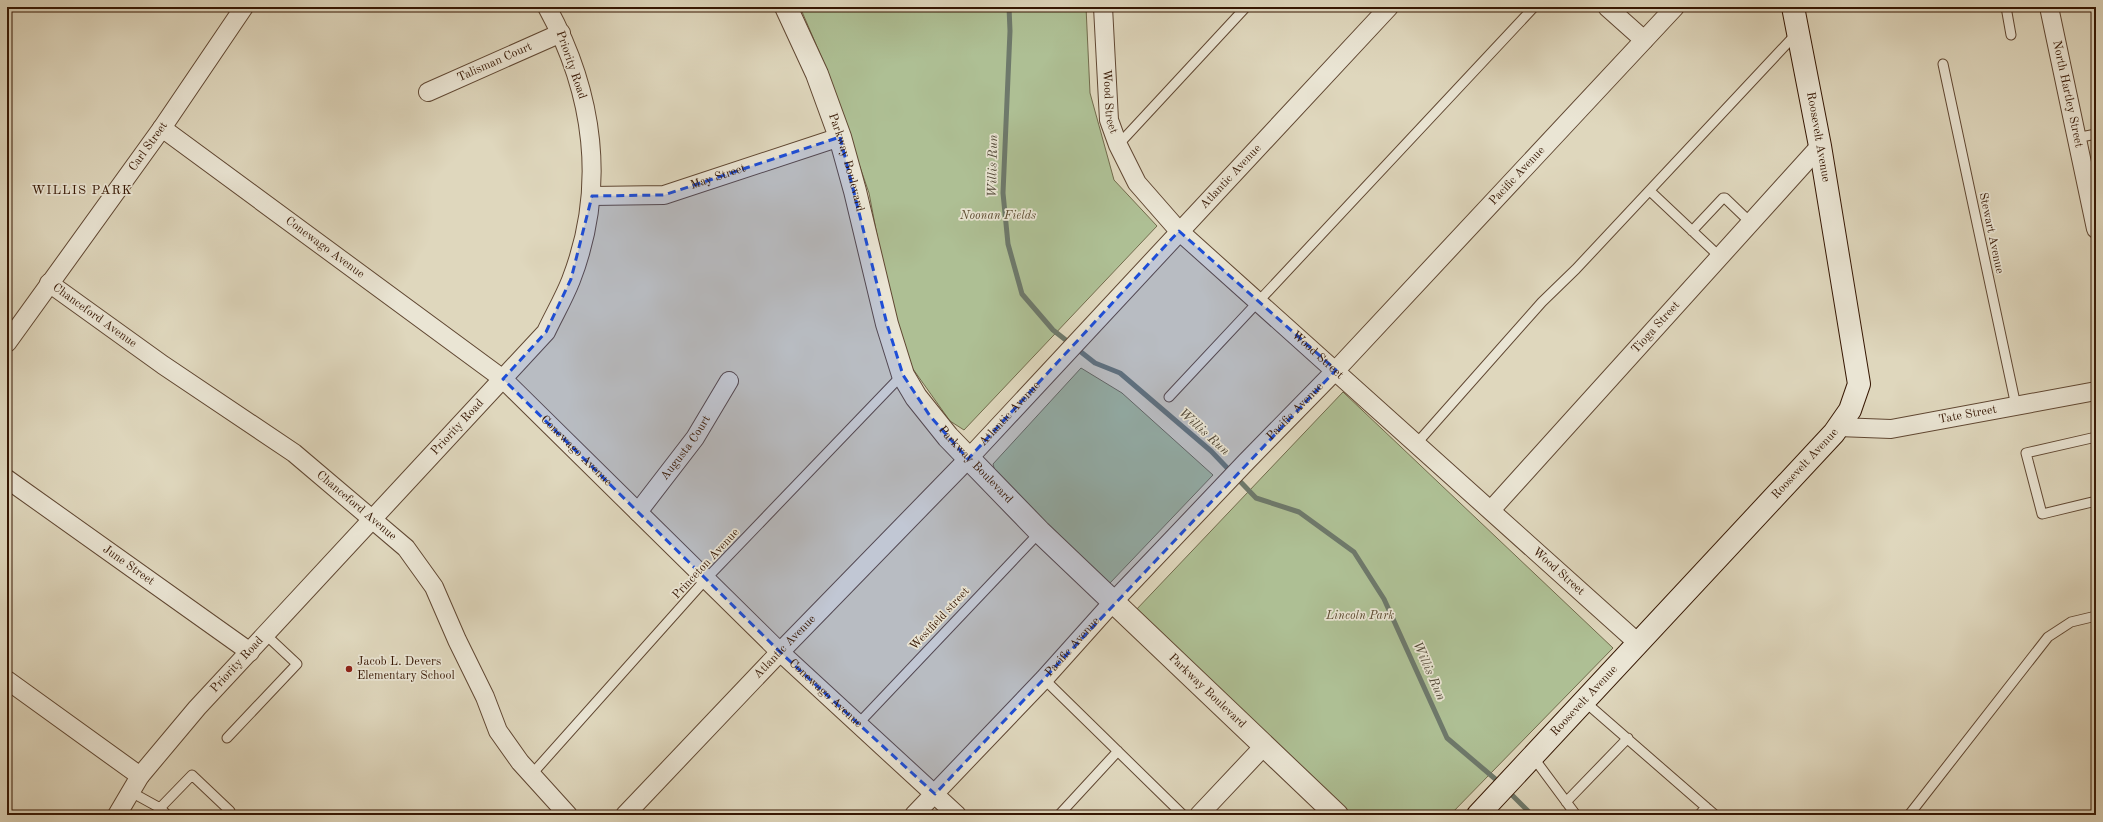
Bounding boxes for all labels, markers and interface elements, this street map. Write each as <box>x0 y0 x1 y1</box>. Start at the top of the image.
street label: Priority Road <box>554 29 588 101</box>
street label: North Hartley Street <box>2050 39 2085 149</box>
street label: Talisman Court <box>456 41 534 84</box>
street label: Wood Street <box>1100 69 1120 136</box>
street label: Roosevelt Avenue <box>1804 91 1832 184</box>
street label: Parkway Boulevard <box>826 112 866 213</box>
street label: Carl Street <box>127 120 170 173</box>
water label: Willis Run <box>986 134 1000 198</box>
street label: Atlantic Avenue <box>1198 142 1264 211</box>
street label: Pacific Avenue <box>1487 144 1548 207</box>
street label: May Street <box>689 162 747 192</box>
district label: WILLIS PARK <box>31 184 133 197</box>
street label: Stewart Avenue <box>1977 191 2006 275</box>
park label: Noonan Fields <box>959 210 1036 222</box>
street label: Conewago Avenue <box>283 215 367 281</box>
street label: Chanceford Avenue <box>50 282 139 350</box>
street label: Tioga Street <box>1630 299 1682 356</box>
street label: Wood Street <box>1289 329 1346 381</box>
street label: Atlantic Avenue <box>977 379 1043 448</box>
street label: Pacific Avenue <box>1265 380 1326 443</box>
street label: Priority Road <box>429 397 486 457</box>
street label: Tate Street <box>1938 404 1998 426</box>
water label: Willis Run <box>1176 406 1232 458</box>
street label: Conewago Avenue <box>538 413 614 489</box>
street label: Augusta Court <box>659 413 713 483</box>
street label: Parkway Boulevard <box>936 424 1015 506</box>
street label: Roosevelt Avenue <box>1770 426 1841 501</box>
street label: Chanceford Avenue <box>314 469 399 543</box>
street label: Princeton Avenue <box>670 526 742 602</box>
street label: June Street <box>100 543 156 588</box>
street label: Wood Street <box>1530 545 1587 598</box>
street label: Westfield street <box>908 585 972 653</box>
park label: Lincoln Park <box>1325 610 1394 622</box>
street label: Atlantic Avenue <box>752 613 819 681</box>
street label: Pacific Avenue <box>1043 615 1102 679</box>
street label: Priority Road <box>209 635 266 695</box>
water label: Willis Run <box>1410 640 1448 703</box>
street label: Parkway Boulevard <box>1166 652 1248 731</box>
place label: Jacob L. Devers Elementary School <box>357 656 455 682</box>
street label: Conewago Avenue <box>786 657 865 731</box>
street label: Roosevelt Avenue <box>1549 663 1620 738</box>
marker: Jacob L. Devers Elementary School <box>344 664 354 674</box>

